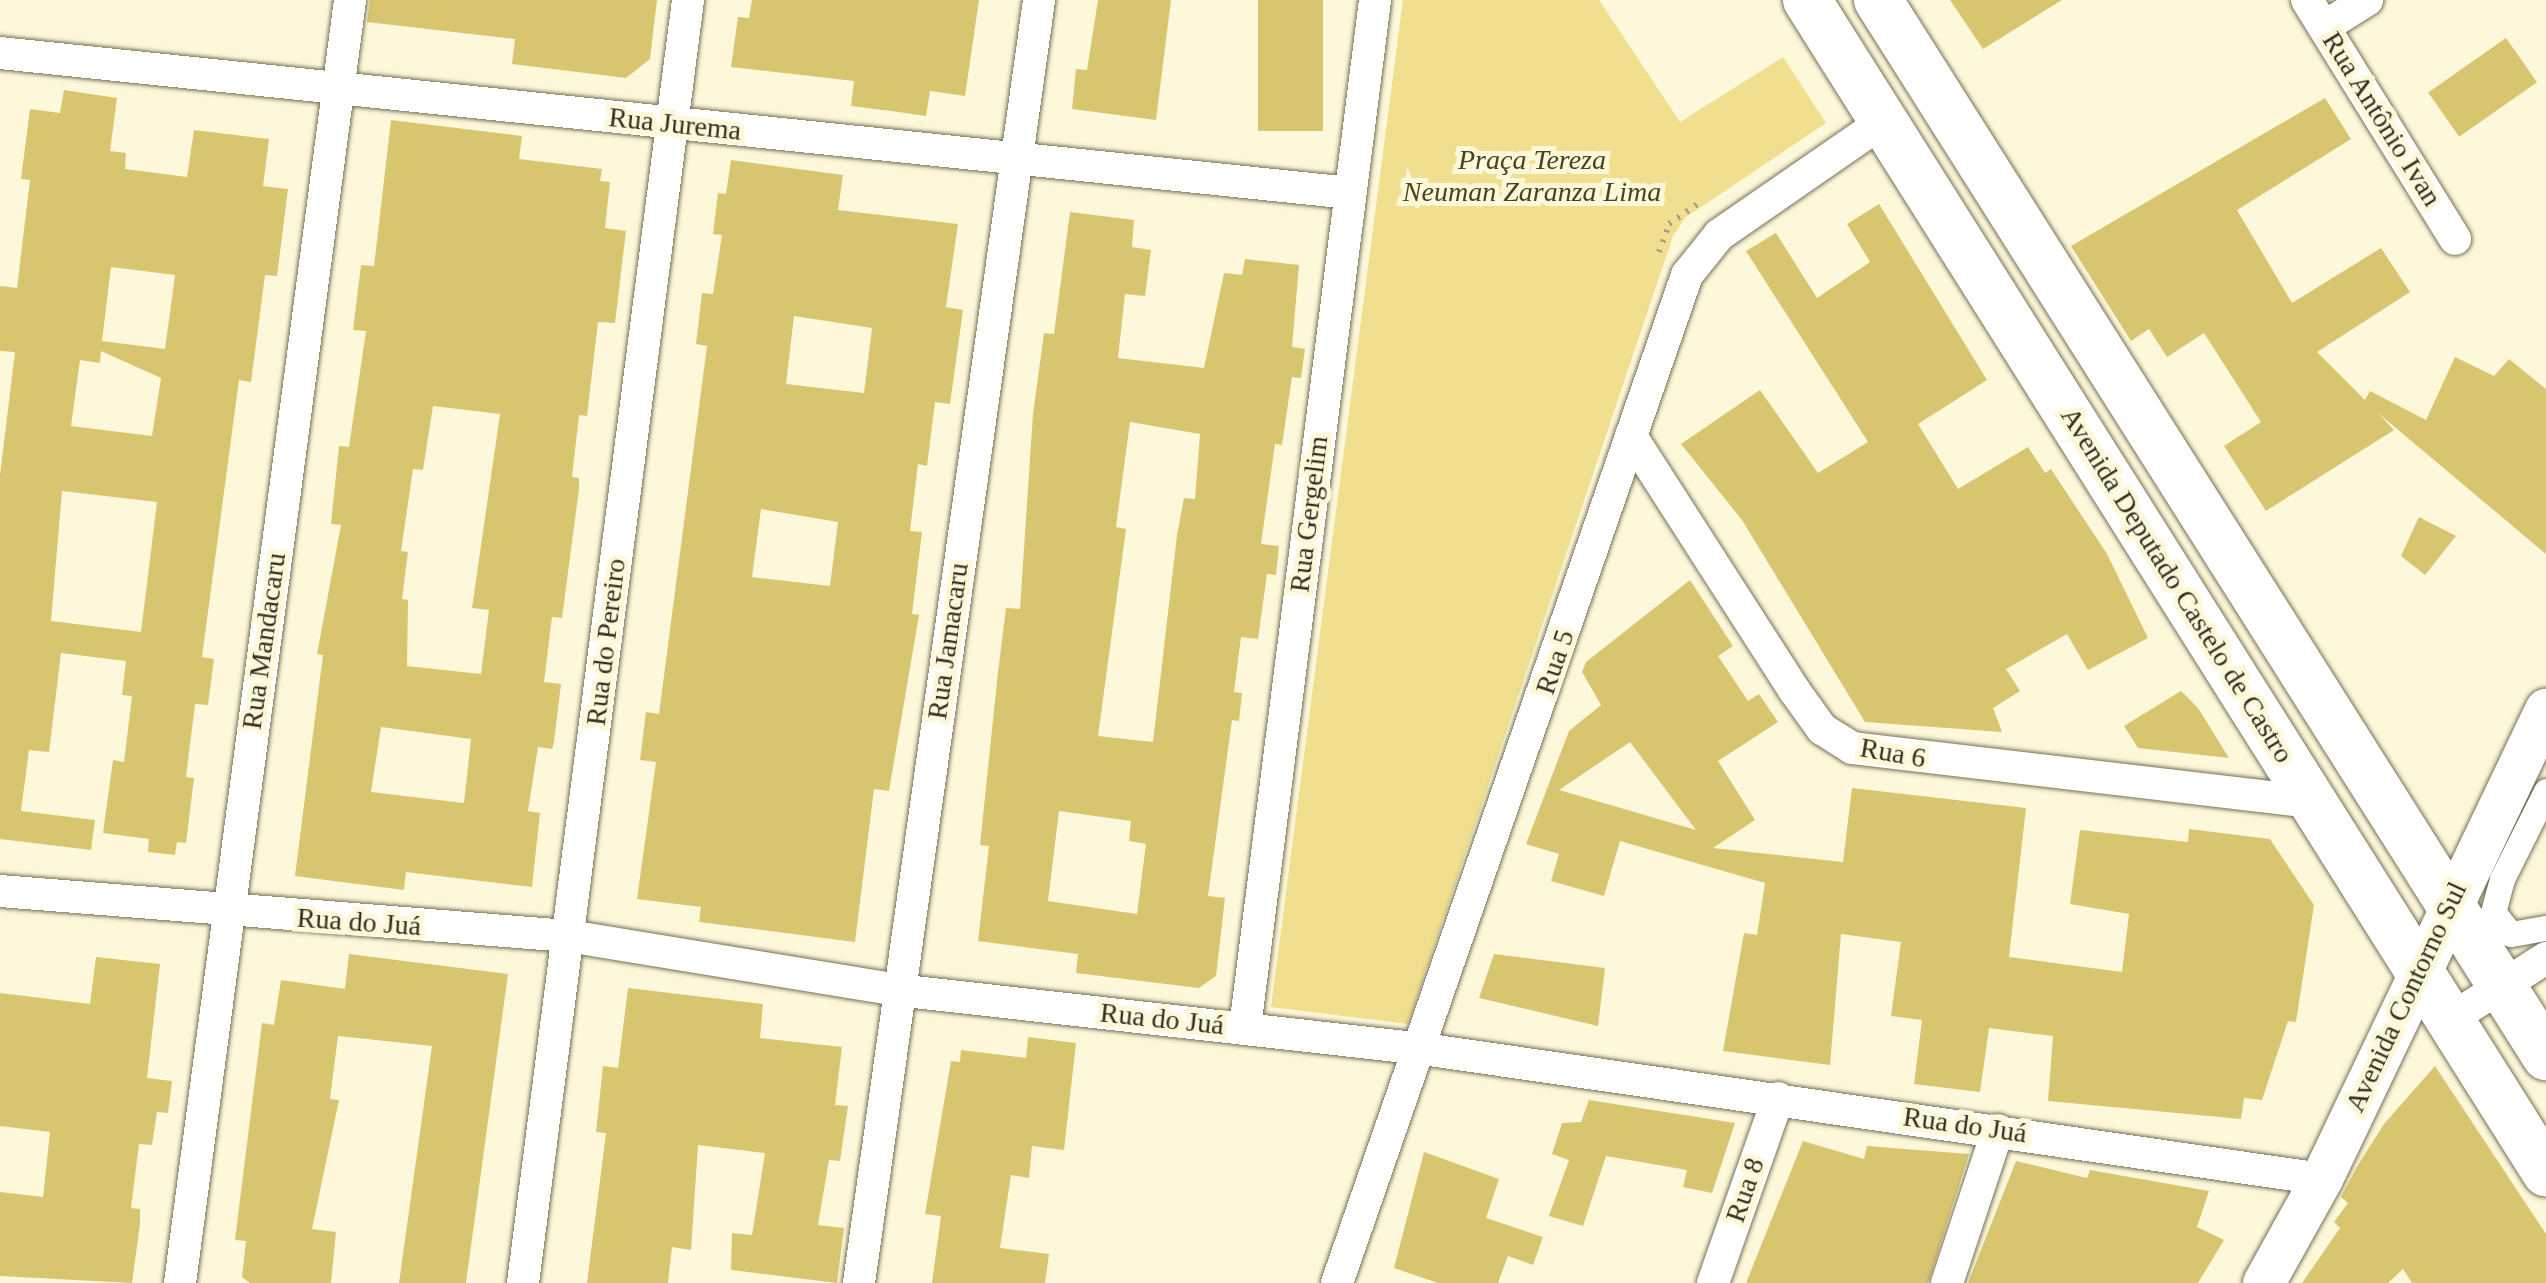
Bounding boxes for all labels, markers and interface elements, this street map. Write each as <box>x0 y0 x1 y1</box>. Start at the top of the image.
street label: Rua Antônio Ivan <box>2315 25 2449 213</box>
street label: Rua Jurema <box>607 100 743 148</box>
park label: Praça Tereza Neuman Zaranza Lima <box>1403 143 1661 209</box>
street label: Avenida Deputado Castelo de Castro <box>2053 401 2301 769</box>
street label: Rua Gergelim <box>1283 434 1335 594</box>
street label: Rua Mandacaru <box>235 551 293 731</box>
street label: Rua do Pereiro <box>579 557 633 727</box>
street label: Rua Jamacaru <box>920 561 976 721</box>
street label: Rua 5 <box>1528 625 1582 699</box>
street label: Rua 6 <box>1858 731 1928 775</box>
street label: Avenida Contorno Sul <box>2338 877 2474 1117</box>
street label: Rua do Juá <box>296 901 422 943</box>
street label: Rua do Juá <box>1098 996 1226 1042</box>
street label: Rua do Juá <box>1901 1100 2029 1150</box>
street label: Rua 8 <box>1718 1153 1772 1227</box>

